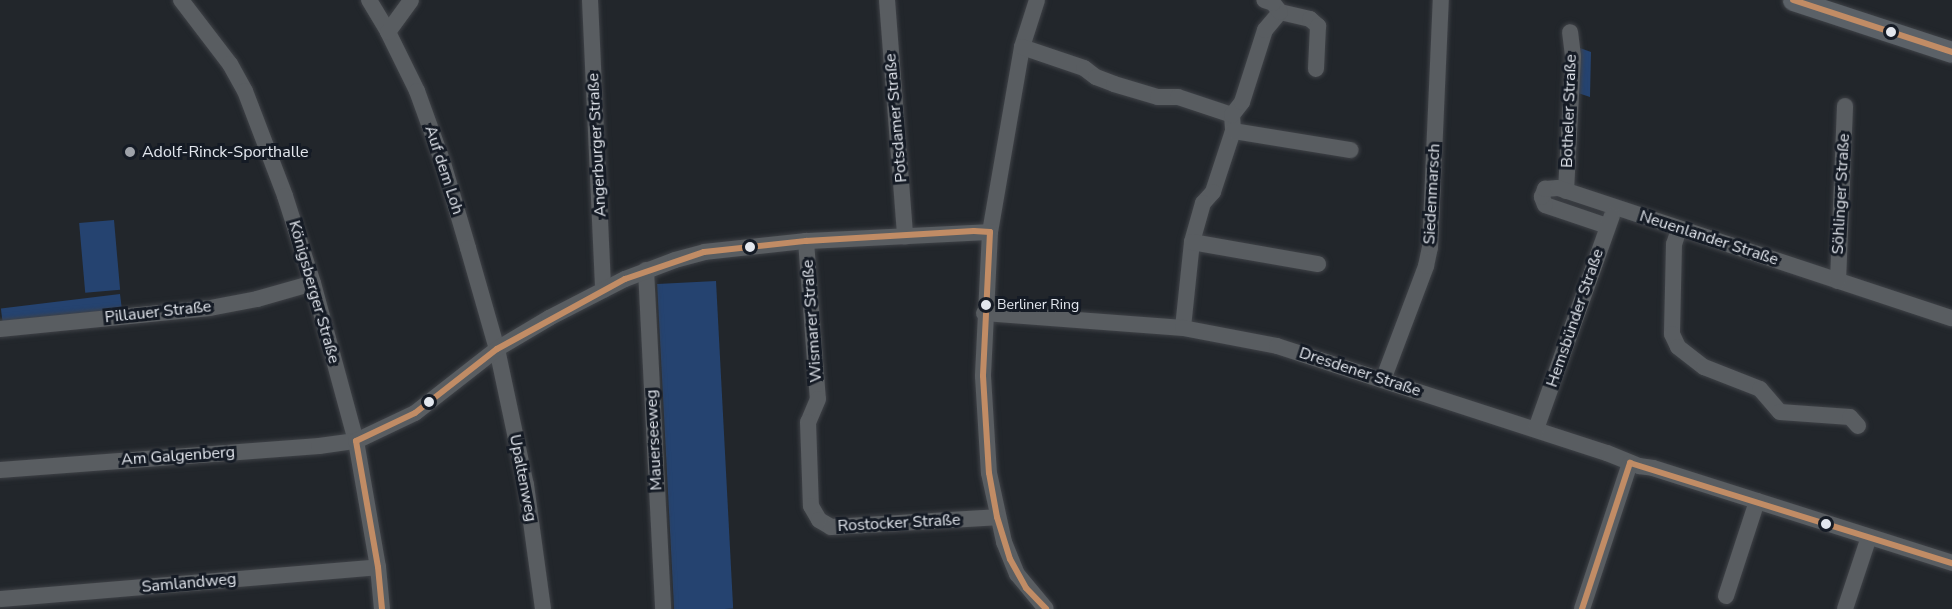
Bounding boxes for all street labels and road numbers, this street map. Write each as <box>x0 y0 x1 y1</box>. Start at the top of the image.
street label: Potsdamer Straße <box>881 53 911 183</box>
street label: Botheler Straße <box>1557 54 1581 168</box>
street label: Angerburger Straße <box>584 73 610 217</box>
street label: Auf dem Loh <box>421 123 467 217</box>
street label: Söhlinger Straße <box>1828 133 1854 255</box>
street label: Siedenmarsch <box>1420 143 1444 245</box>
street label: Neuenlander Straße <box>1637 206 1781 270</box>
street label: Königsberger Straße <box>284 218 344 366</box>
street label: Hemsbünder Straße <box>1542 246 1608 390</box>
street label: Wismarer Straße <box>798 259 826 383</box>
street label: Pillauer Straße <box>104 297 212 327</box>
street label: Dresdener Straße <box>1297 343 1423 401</box>
street label: Mauerseeweg <box>642 389 666 491</box>
street label: Upaltenweg <box>505 433 541 523</box>
street label: Am Galgenberg <box>120 442 236 470</box>
street label: Rostocker Straße <box>837 510 961 536</box>
street label: Samlandweg <box>141 569 237 597</box>

